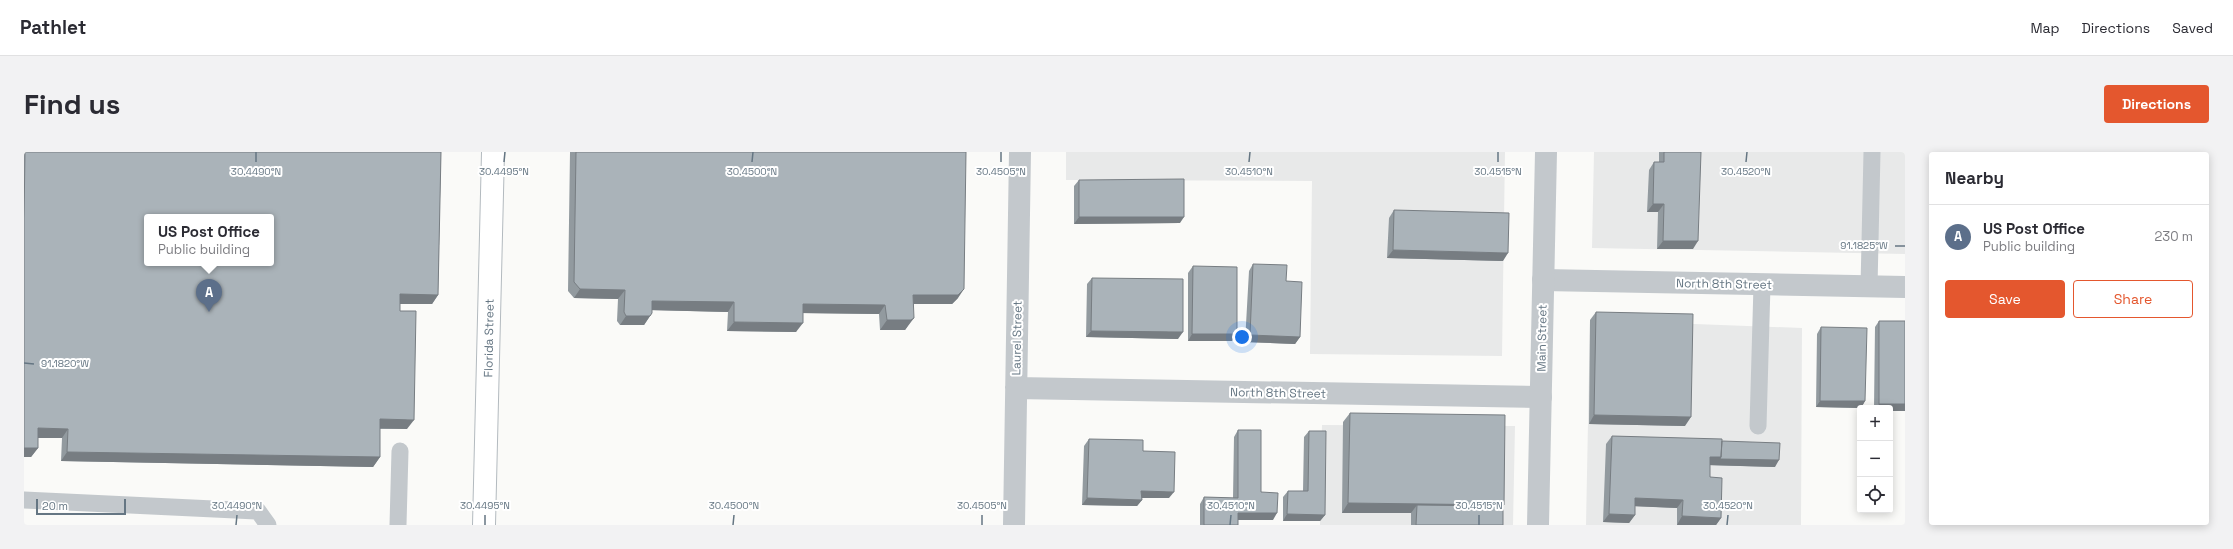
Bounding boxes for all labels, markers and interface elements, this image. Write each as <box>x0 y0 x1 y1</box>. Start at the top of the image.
text: Pathlet <box>20 15 86 40</box>
text: Map <box>2030 19 2060 37</box>
text: Directions <box>2082 19 2150 37</box>
text: Saved <box>2172 19 2213 37</box>
button: Directions <box>2104 85 2209 123</box>
text: Find us <box>24 86 121 122</box>
text: 30.4490°N <box>231 165 281 178</box>
text: 30.4495°N <box>479 165 529 178</box>
text: 30.4500°N <box>727 165 777 178</box>
text: 30.4505°N <box>976 165 1026 178</box>
text: 30.4510°N <box>1225 165 1273 178</box>
text: 30.4515°N <box>1474 165 1522 178</box>
text: 30.4520°N <box>1721 165 1771 178</box>
text: Nearby <box>1945 167 2004 189</box>
popup <box>144 214 274 266</box>
text: US Post Office <box>1983 219 2085 238</box>
text: US Post Office <box>158 222 260 241</box>
text: A <box>1954 228 1962 245</box>
text: 230 m <box>2155 228 2193 245</box>
text: Public building <box>1983 238 2075 255</box>
text: 91.1825°W <box>1840 239 1888 252</box>
text: Public building <box>158 241 250 258</box>
street label: North 8th Street <box>1676 275 1772 293</box>
pin: A <box>196 279 222 312</box>
button: Save <box>1945 280 2065 318</box>
button: Share <box>2073 280 2193 318</box>
street label: Florida Street <box>480 299 498 377</box>
street label: Laurel Street <box>1008 300 1026 376</box>
street label: Main Street <box>1533 304 1551 372</box>
your location <box>1232 327 1252 347</box>
text: 91.1820°W <box>41 357 89 370</box>
street label: North 8th Street <box>1230 384 1326 402</box>
map controls <box>1857 405 1893 513</box>
button: + <box>1857 405 1893 441</box>
button: − <box>1857 441 1893 477</box>
button: locate <box>1857 477 1893 513</box>
scale bar <box>36 497 126 516</box>
text: 20 m <box>42 499 68 513</box>
text: 30.4490°N <box>212 499 262 512</box>
text: 30.4495°N <box>460 499 510 512</box>
text: 30.4500°N <box>709 499 759 512</box>
text: 30.4505°N <box>957 499 1007 512</box>
text: 30.4510°N <box>1207 499 1255 512</box>
text: 30.4515°N <box>1455 499 1503 512</box>
text: 30.4520°N <box>1703 499 1753 512</box>

